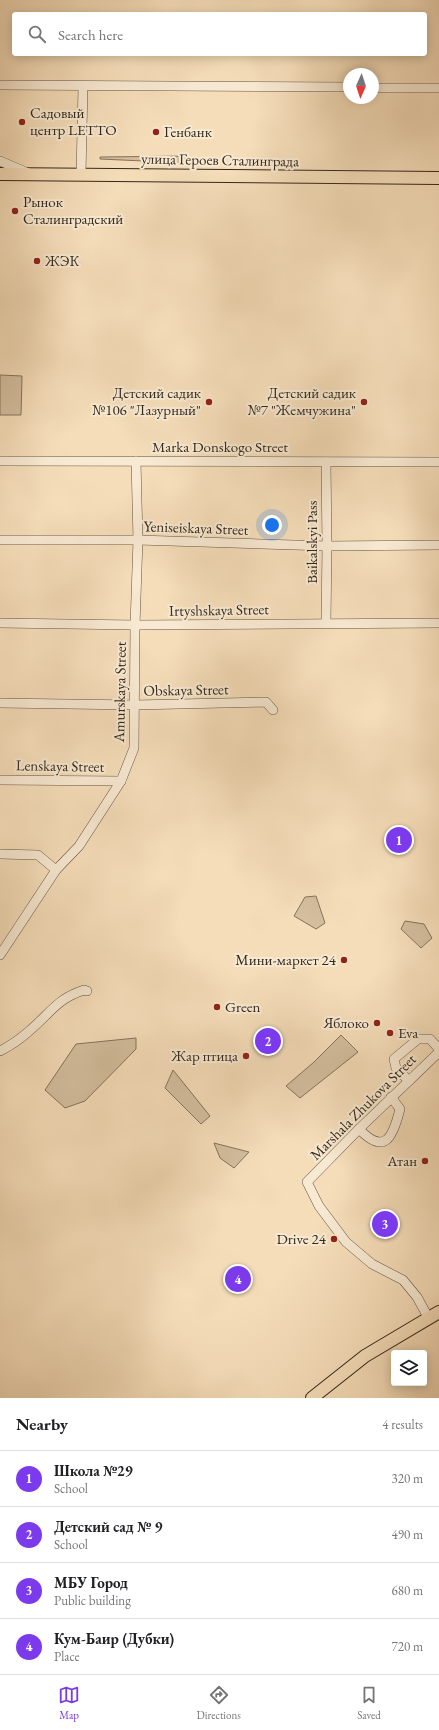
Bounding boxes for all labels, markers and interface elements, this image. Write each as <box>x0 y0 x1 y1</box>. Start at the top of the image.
search box <box>12 12 427 56</box>
icon: search <box>26 23 48 45</box>
text: Search here <box>58 25 123 44</box>
north arrow <box>343 68 379 104</box>
place label: Садовый центр LETTO <box>30 103 117 139</box>
marker: Садовый центр LETTO <box>17 117 27 127</box>
place label: Генбанк <box>164 122 212 141</box>
marker: Генбанк <box>151 127 161 137</box>
street label: улица Героев Сталинграда <box>141 149 299 170</box>
place label: Рынок Сталинградский <box>23 192 123 228</box>
marker: Рынок Сталинградский <box>10 206 20 216</box>
place label: ЖЭК <box>44 251 79 270</box>
marker: ЖЭК <box>32 256 42 266</box>
place label: Детский садик №106 "Лазурный" <box>92 383 201 419</box>
place label: Детский садик №7 "Жемчужина" <box>248 383 356 419</box>
marker: Детский садик №106 "Лазурный" <box>204 397 214 407</box>
marker: Детский садик №7 "Жемчужина" <box>359 397 369 407</box>
street label: Marka Donskogo Street <box>152 437 288 456</box>
street label: Baikalskyi Pass <box>302 500 321 584</box>
your location <box>262 515 282 535</box>
street label: Yeniseiskaya Street <box>143 516 249 539</box>
street label: Irtyshskaya Street <box>169 599 269 620</box>
street label: Amurskaya Street <box>109 641 130 744</box>
street label: Obskaya Street <box>143 679 229 700</box>
street label: Lenskaya Street <box>16 755 105 776</box>
pin: 1 <box>386 825 412 855</box>
place label: Мини-маркет 24 <box>235 950 337 969</box>
marker: Мини-маркет 24 <box>339 955 349 965</box>
place label: Green <box>225 997 260 1016</box>
marker: Green <box>212 1002 222 1012</box>
place label: Яблоко <box>323 1013 369 1032</box>
marker: Яблоко <box>372 1018 382 1028</box>
place label: Eva <box>398 1023 418 1042</box>
pin: 2 <box>255 1026 281 1056</box>
marker: Eva <box>385 1028 395 1038</box>
place label: Жар птица <box>170 1046 238 1065</box>
street label: Marshala Zhukova Street <box>306 1049 420 1164</box>
marker: Жар птица <box>241 1051 251 1061</box>
place label: Атан <box>386 1151 417 1170</box>
marker: Атан <box>420 1156 430 1166</box>
pin: 3 <box>372 1209 398 1239</box>
place label: Drive 24 <box>277 1229 327 1248</box>
marker: Drive 24 <box>329 1234 339 1244</box>
pin: 4 <box>225 1264 251 1294</box>
map controls <box>391 1350 427 1386</box>
button: layers <box>391 1350 427 1386</box>
text: Nearby <box>16 1413 68 1435</box>
text: 4 results <box>382 1416 423 1433</box>
text: Школа №29 <box>54 1461 133 1480</box>
text: 1 <box>26 1470 32 1487</box>
text: 320 m <box>392 1470 423 1487</box>
text: School <box>54 1480 88 1497</box>
text: Детский сад № 9 <box>54 1517 162 1536</box>
text: 2 <box>26 1526 32 1543</box>
text: 490 m <box>392 1526 423 1543</box>
text: School <box>54 1536 88 1553</box>
text: МБУ Город <box>54 1573 128 1592</box>
text: 3 <box>26 1582 32 1599</box>
text: 680 m <box>392 1582 423 1599</box>
text: Public building <box>54 1592 131 1609</box>
text: Кум-Баир (Дубки) <box>54 1629 174 1648</box>
text: 4 <box>26 1638 32 1655</box>
text: 720 m <box>392 1638 423 1655</box>
text: Place <box>54 1648 80 1665</box>
tab: Map <box>58 1684 80 1722</box>
tab: Directions <box>197 1684 241 1722</box>
tab: Saved <box>357 1684 381 1722</box>

